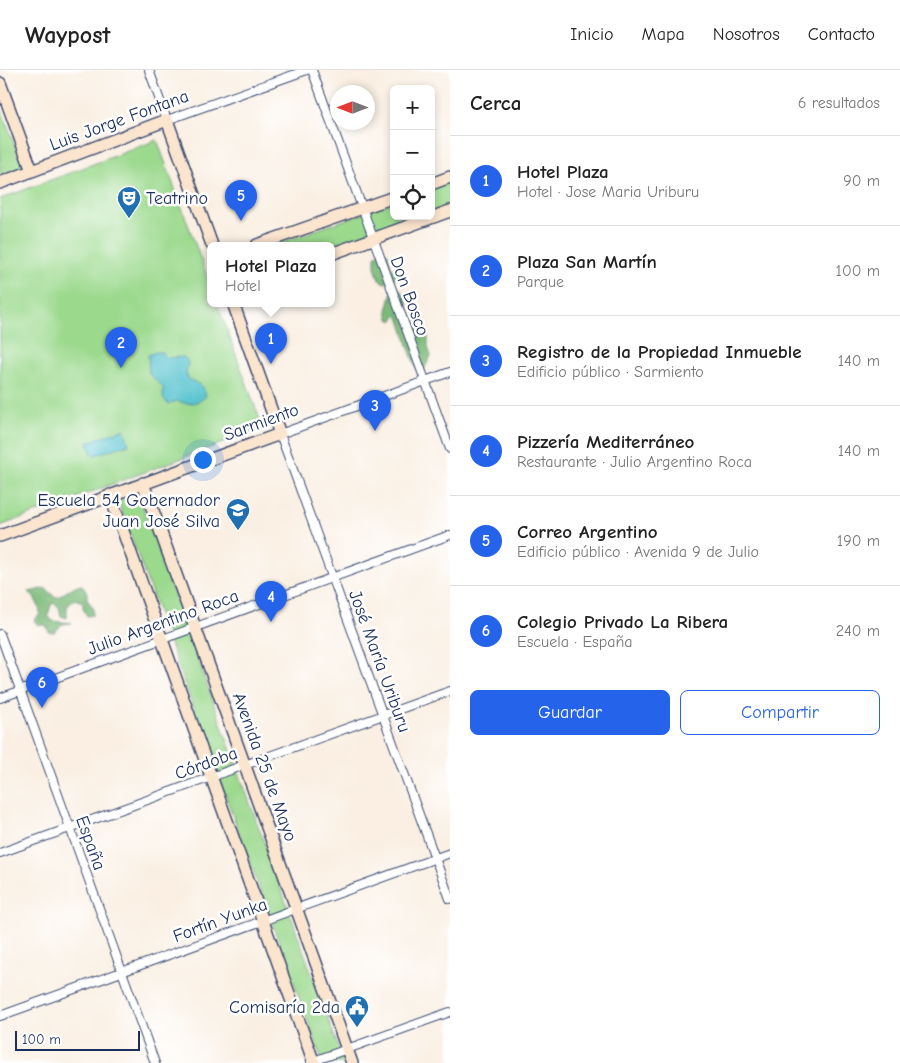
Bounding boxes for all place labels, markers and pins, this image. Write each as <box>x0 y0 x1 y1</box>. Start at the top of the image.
pin: 5 <box>225 180 257 221</box>
theatre icon: Teatrino <box>116 185 142 219</box>
place label: Teatrino <box>146 188 208 209</box>
pin: 1 <box>255 323 287 364</box>
pin: 2 <box>105 327 137 368</box>
pin: 3 <box>359 390 391 431</box>
place label: Escuela 54 Gobernador Juan José Silva <box>37 490 221 532</box>
school or university icon: Escuela 54 Gobernador Juan José Silva <box>225 497 251 531</box>
pin: 4 <box>255 581 287 622</box>
pin: 6 <box>26 667 58 708</box>
public building icon: Comisaría 2da <box>344 994 370 1028</box>
place label: Comisaría 2da <box>229 997 340 1018</box>

